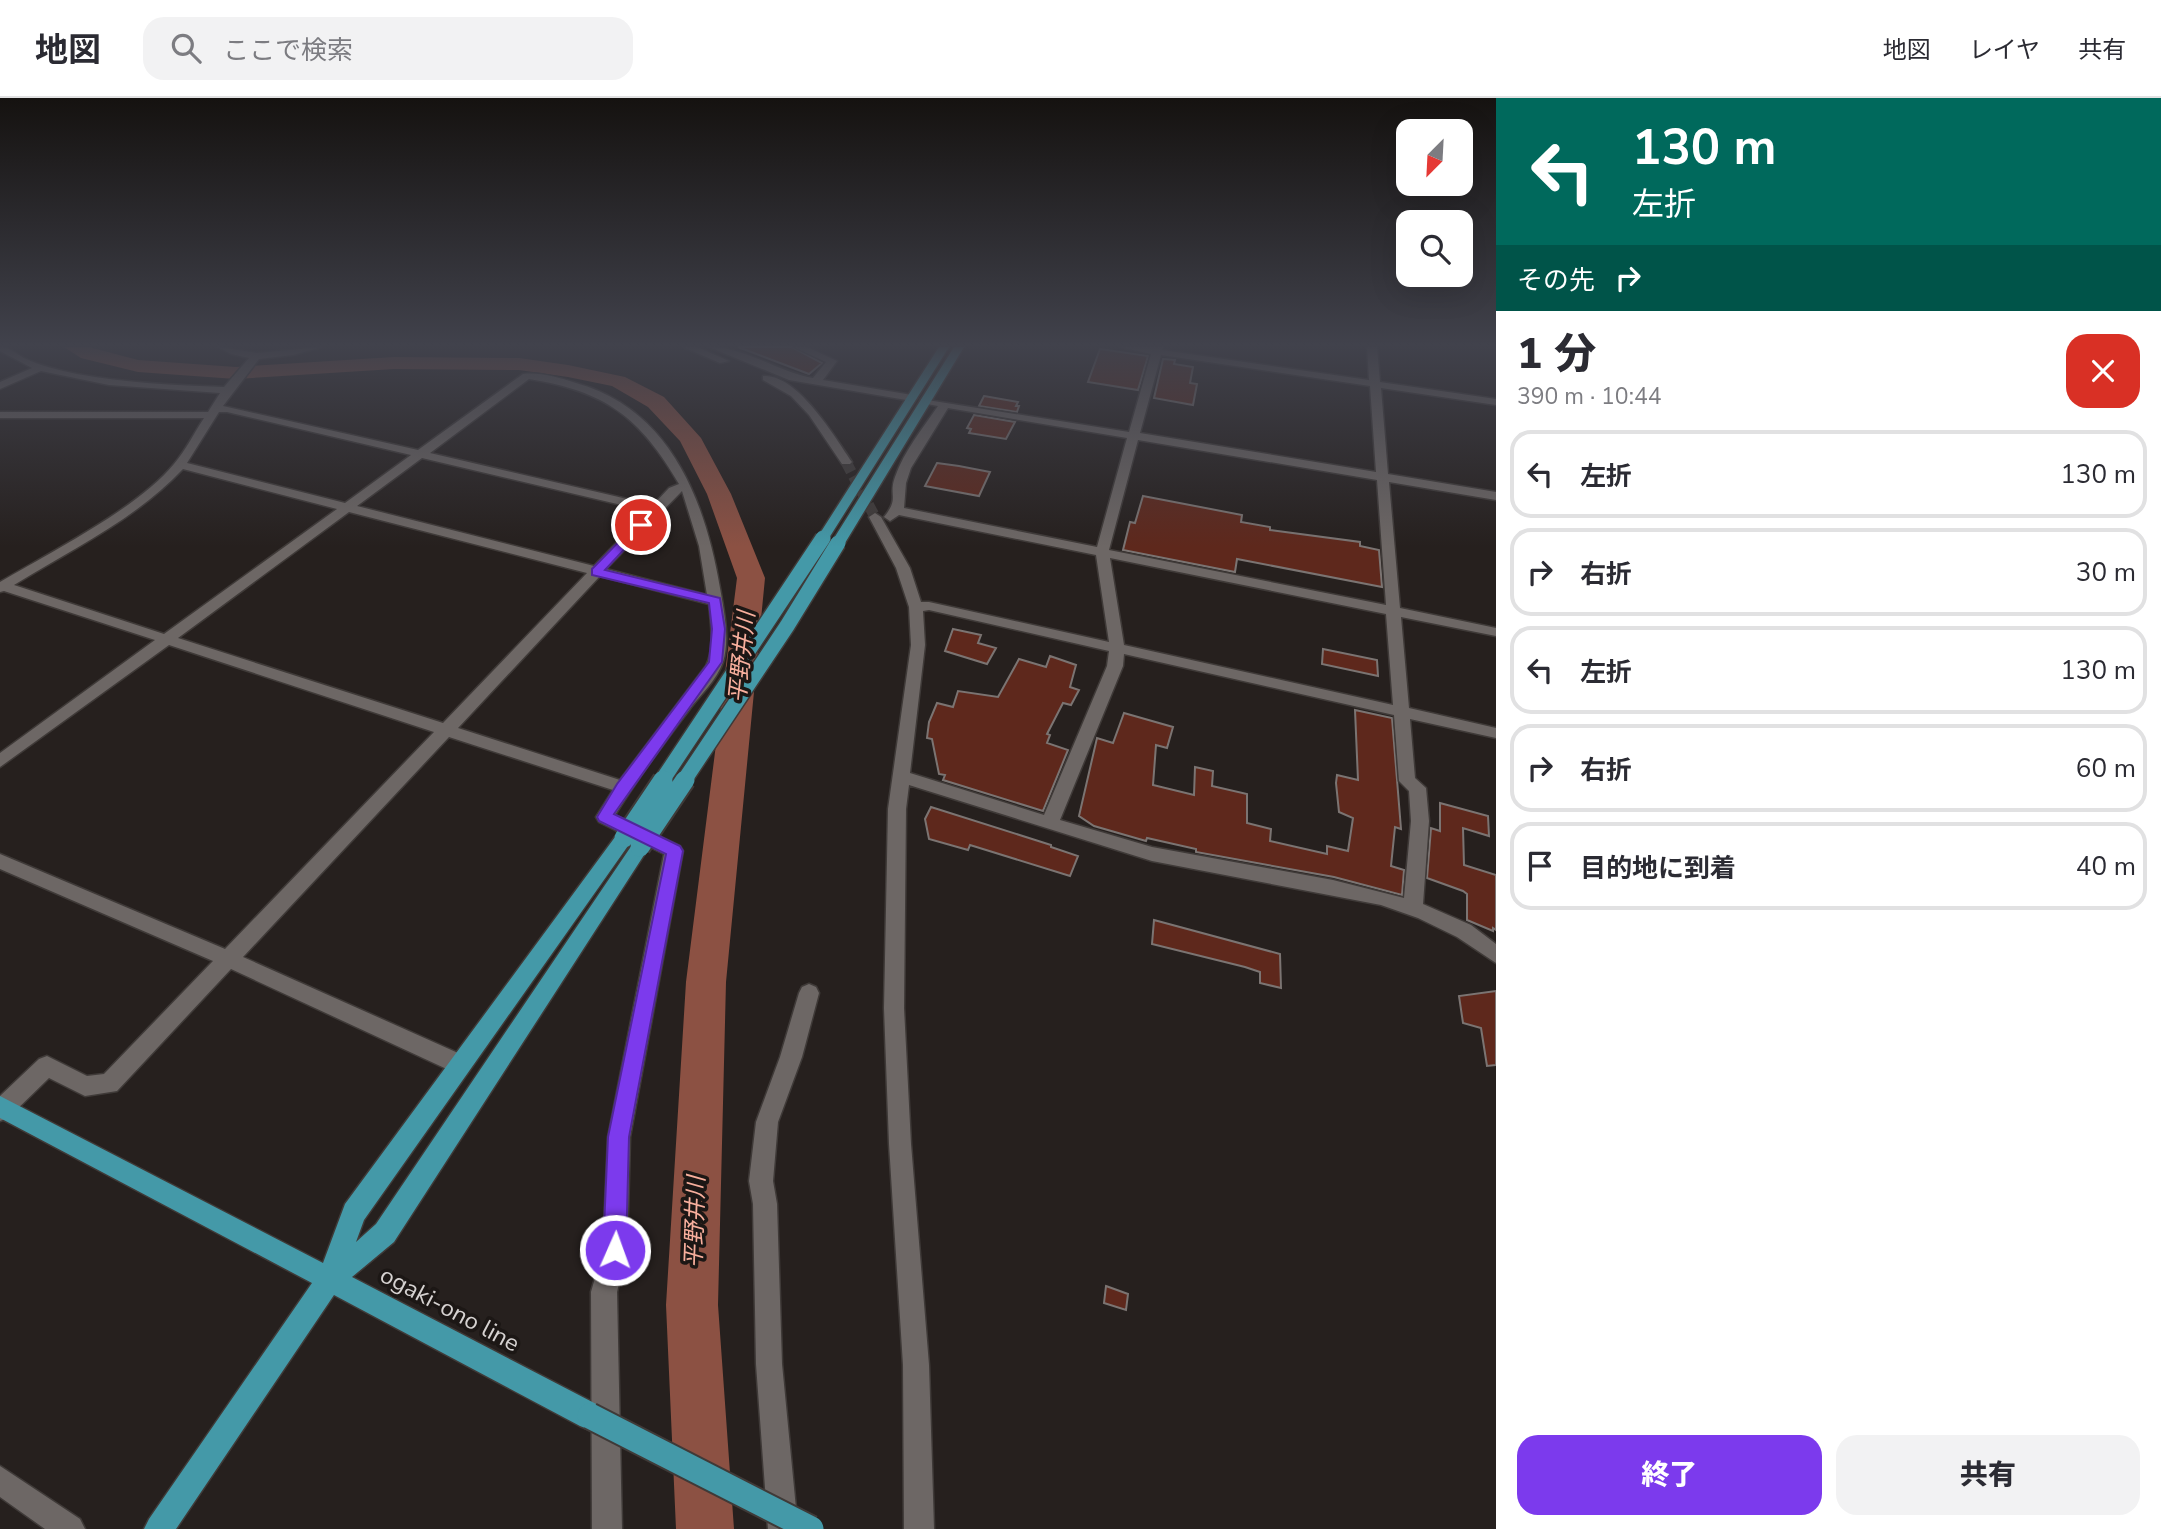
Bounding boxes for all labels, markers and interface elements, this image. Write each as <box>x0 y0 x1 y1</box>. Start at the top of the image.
search box <box>143 17 633 80</box>
text: 地図 <box>35 28 101 73</box>
icon: search <box>167 29 205 67</box>
text: ここで検索 <box>223 33 353 68</box>
text: 地図 <box>1883 34 1931 66</box>
text: レイヤ <box>1969 34 2040 66</box>
text: 共有 <box>2078 34 2126 66</box>
text: 130 m <box>1632 114 1776 181</box>
north arrow <box>1396 119 1474 196</box>
map controls <box>1396 119 1473 287</box>
icon: left <box>1517 126 1608 217</box>
text: 左折 <box>1632 183 1696 226</box>
button: search <box>1396 210 1473 287</box>
icon: right <box>1609 259 1647 297</box>
text: その先 <box>1517 263 1595 298</box>
text: 1 分 <box>1517 326 1596 383</box>
button: close <box>2066 334 2140 408</box>
text: 390 m · 10:44 <box>1517 381 1662 412</box>
icon: left <box>1521 455 1559 493</box>
text: 130 m <box>2060 457 2136 492</box>
text: 左折 <box>1580 459 1632 494</box>
pin <box>611 495 671 555</box>
icon: arrive <box>622 506 660 544</box>
icon: right <box>1521 553 1559 591</box>
text: 30 m <box>2076 555 2136 590</box>
text: 右折 <box>1580 557 1632 592</box>
water label: 平野井川 <box>722 607 763 704</box>
icon: left <box>1521 651 1559 689</box>
text: 130 m <box>2060 653 2136 688</box>
text: 左折 <box>1580 655 1632 690</box>
icon: right <box>1521 749 1559 787</box>
text: 60 m <box>2076 751 2136 786</box>
text: 右折 <box>1580 753 1632 788</box>
icon: arrive <box>1521 847 1559 885</box>
text: 40 m <box>2076 849 2136 884</box>
text: 目的地に到着 <box>1580 851 1736 886</box>
water label: 平野井川 <box>678 1172 712 1269</box>
position arrow <box>578 1213 652 1287</box>
street label: ogaki-ono line <box>375 1259 525 1359</box>
button: 終了 <box>1517 1435 1822 1515</box>
button: 共有 <box>1836 1435 2140 1515</box>

